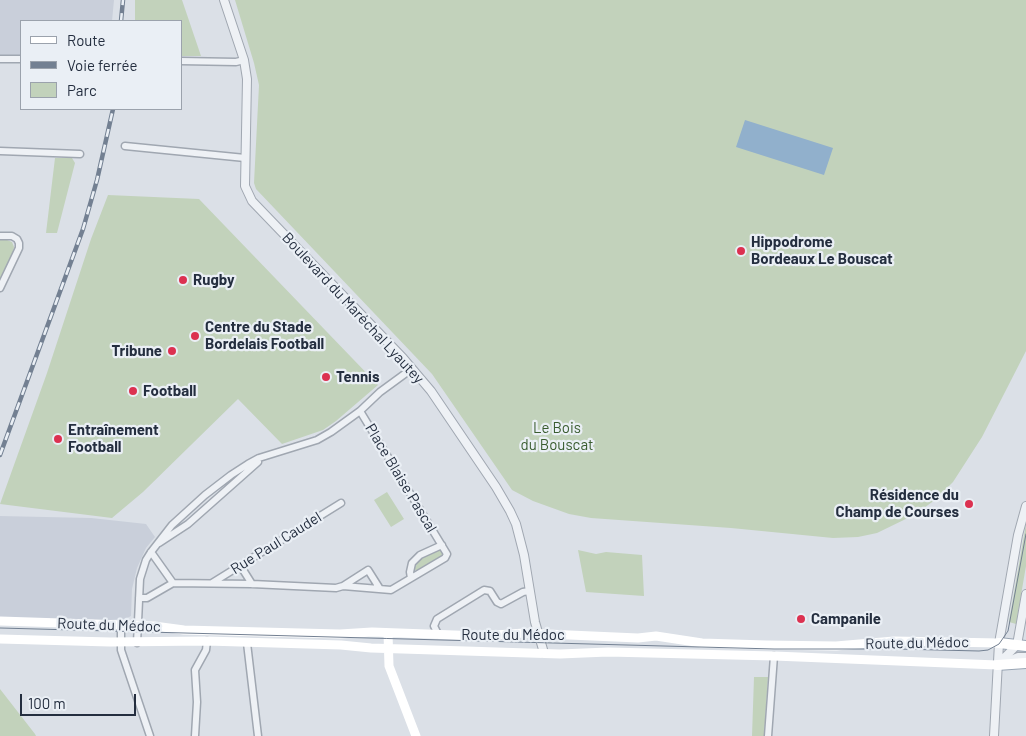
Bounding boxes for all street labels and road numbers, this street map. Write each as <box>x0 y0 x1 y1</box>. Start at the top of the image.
street label: Boulevard du Maréchal Lyautey <box>278 229 428 387</box>
street label: Place Blaise Pascal <box>361 420 441 536</box>
street label: Rue Paul Caudel <box>227 508 325 578</box>
street label: Route du Médoc <box>57 614 161 636</box>
street label: Route du Médoc <box>461 626 565 644</box>
street label: Route du Médoc <box>865 633 969 653</box>

